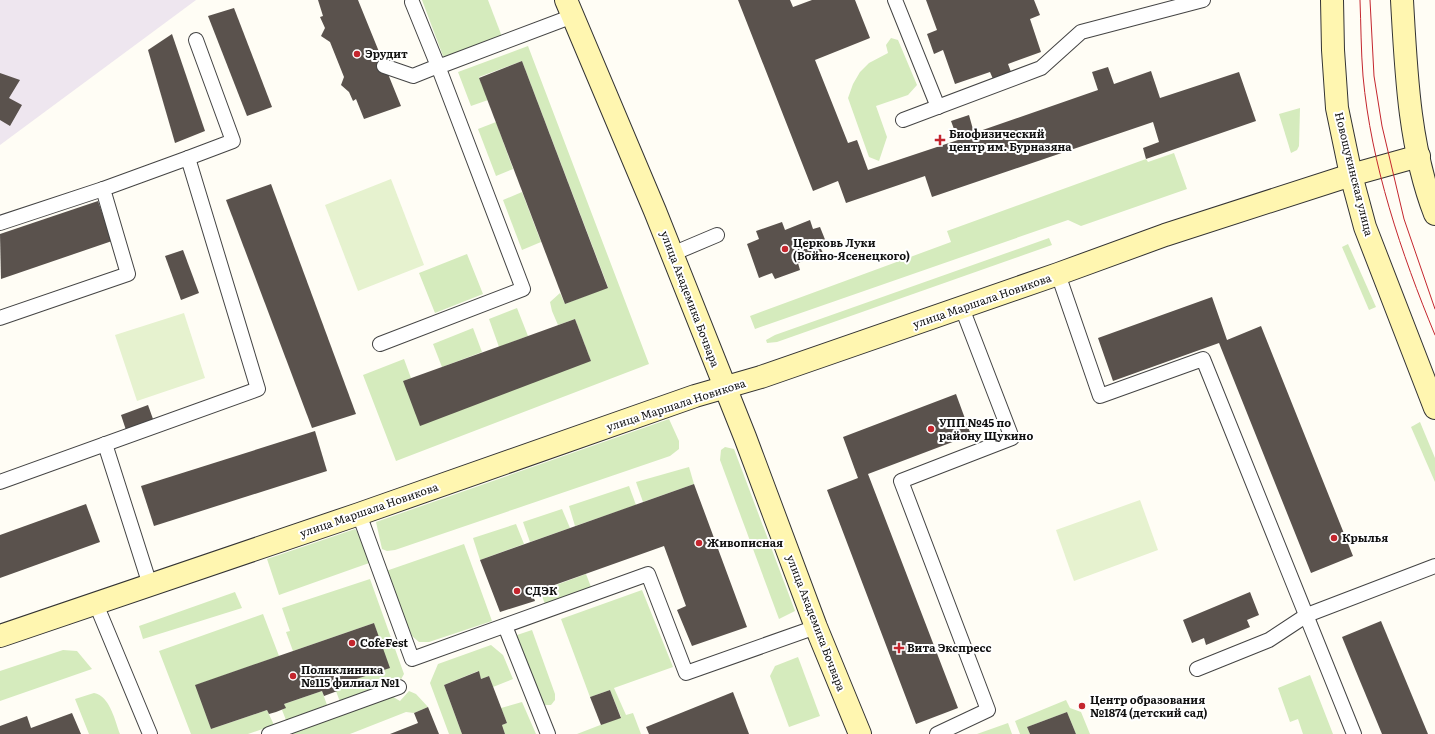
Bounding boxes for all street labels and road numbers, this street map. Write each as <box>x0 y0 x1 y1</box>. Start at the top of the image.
street label: Новощукинская улица <box>1332 110 1378 238</box>
street label: улица Академика Бочвара <box>657 228 724 369</box>
street label: улица Маршала Новикова <box>910 269 1053 331</box>
street label: улица Маршала Новикова <box>604 374 747 434</box>
street label: улица Маршала Новикова <box>297 478 440 540</box>
street label: улица Академика Бочвара <box>783 552 850 693</box>

